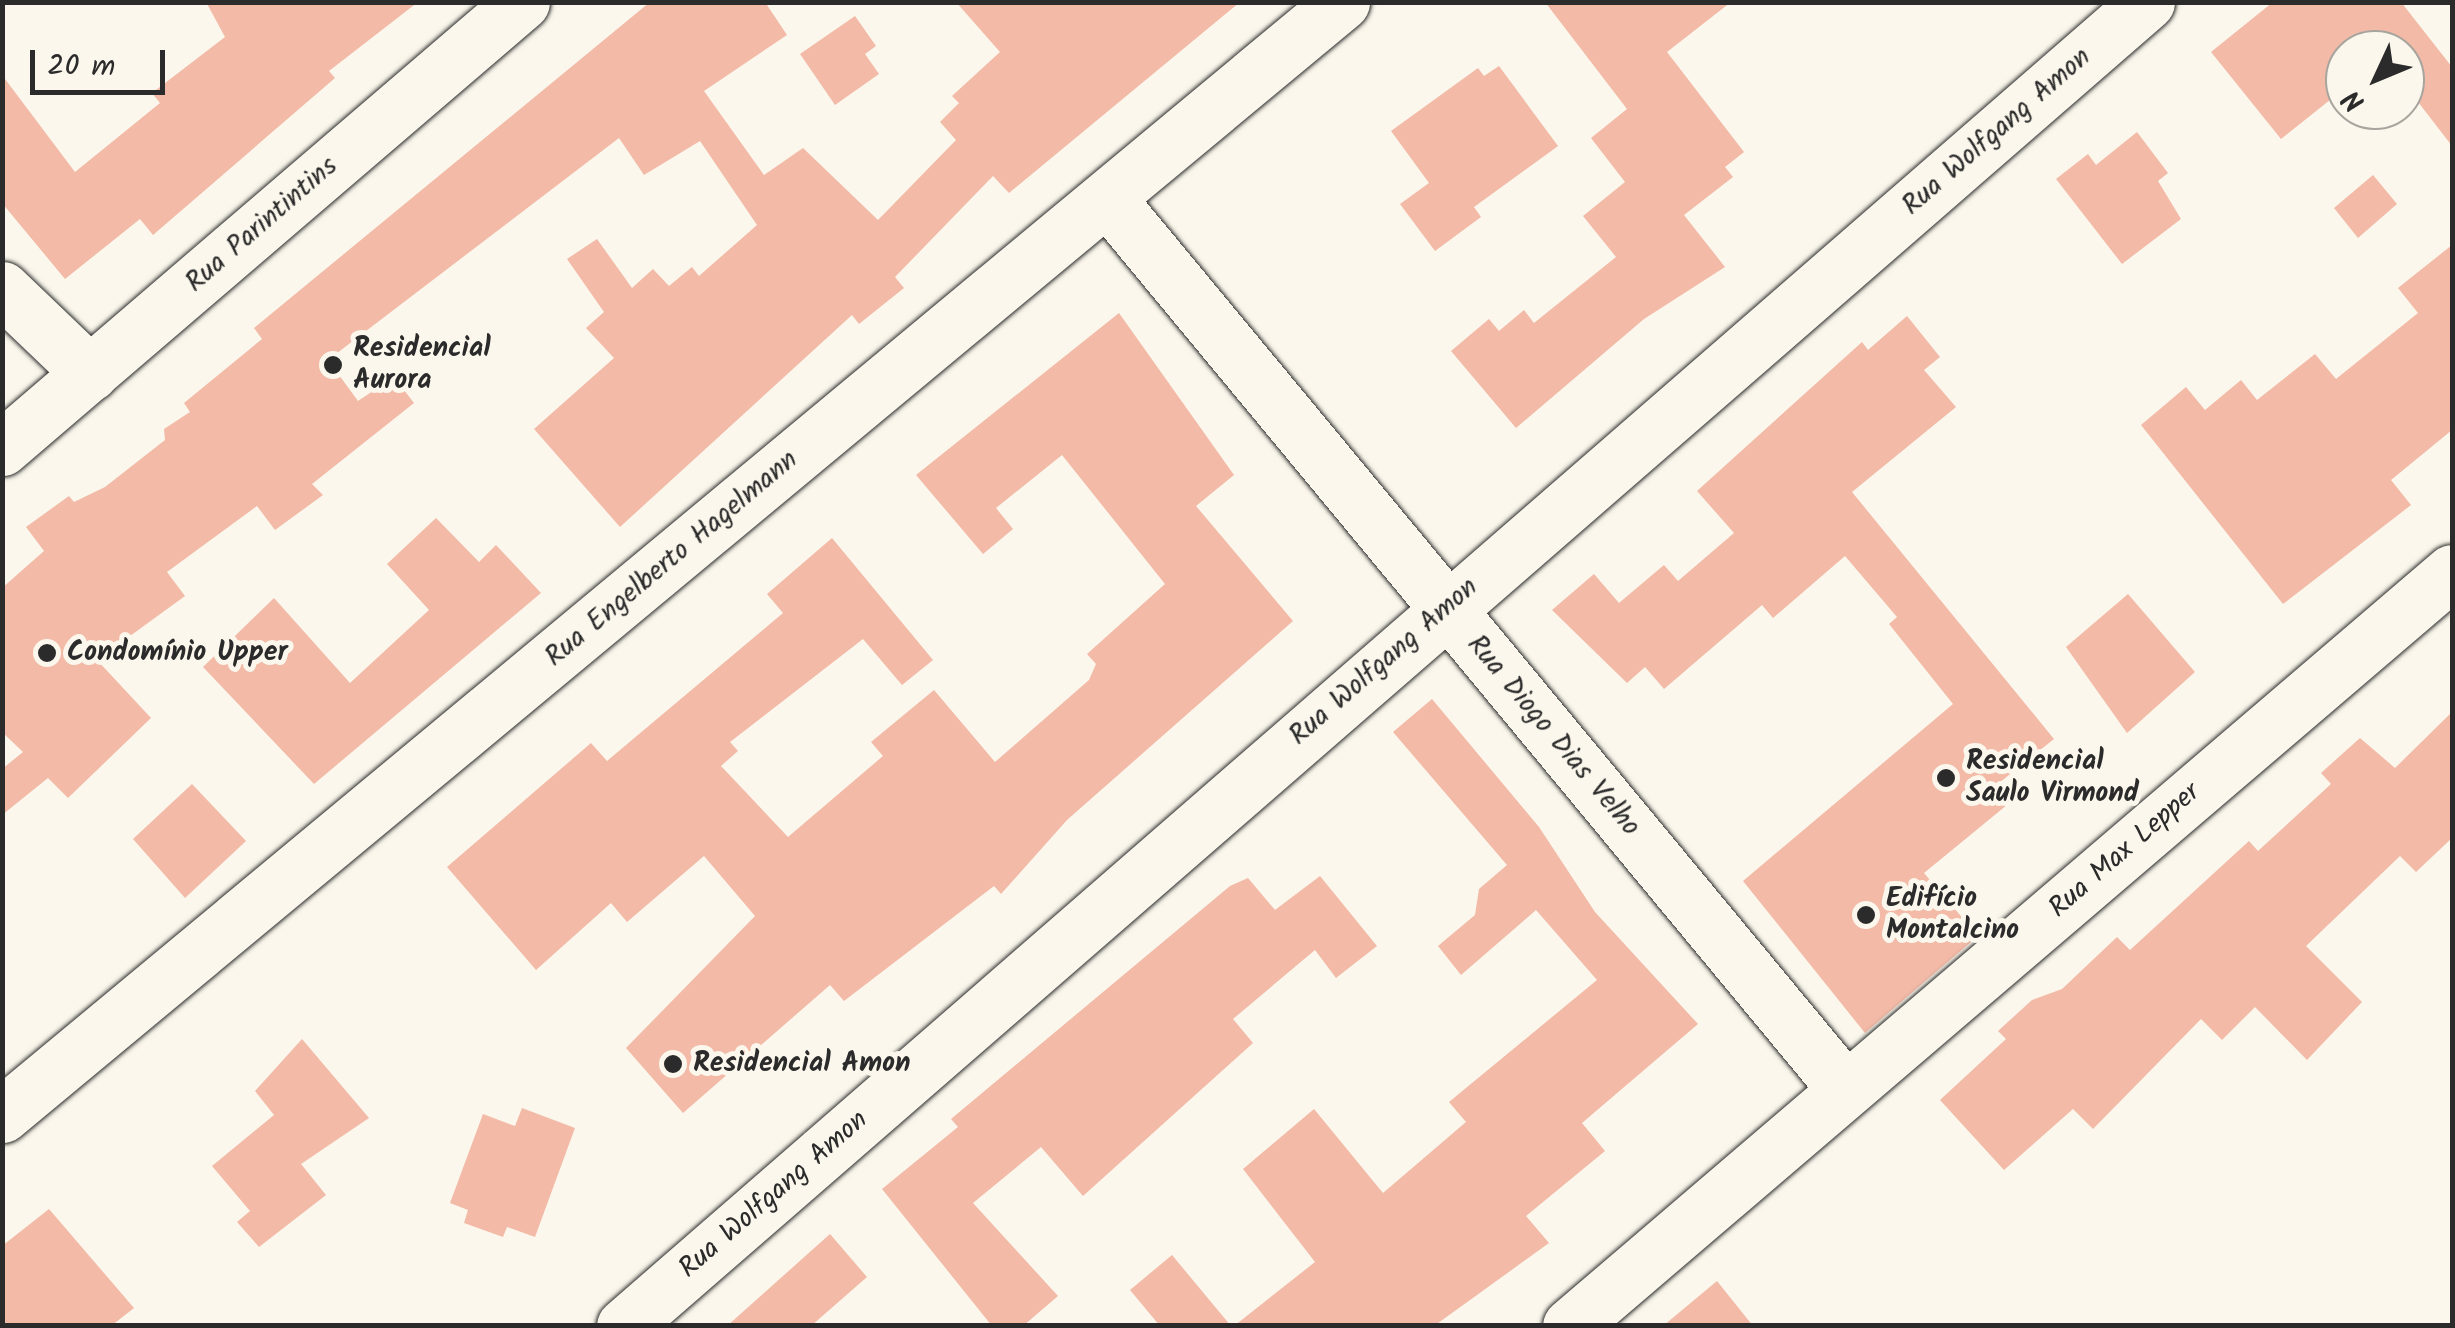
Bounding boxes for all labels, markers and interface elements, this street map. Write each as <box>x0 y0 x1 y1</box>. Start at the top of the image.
scale bar <box>35 30 170 92</box>
north arrow <box>2325 30 2425 130</box>
street label: Rua Wolfgang Amon <box>1896 41 2098 223</box>
text: 20 m <box>47 43 115 91</box>
text: N <box>2332 78 2377 122</box>
street label: Rua Parintintins <box>179 150 345 300</box>
place label: Residencial Aurora <box>353 332 491 398</box>
marker: Residencial Aurora <box>322 354 344 376</box>
street label: Rua Engelberto Hagelmann <box>539 443 805 675</box>
street label: Rua Wolfgang Amon <box>1283 571 1485 753</box>
street label: Rua Diogo Dias Velho <box>1459 629 1647 843</box>
place label: Condomínio Upper <box>67 636 288 670</box>
marker: Condomínio Upper <box>36 642 58 664</box>
place label: Residencial Saulo Virmond <box>1966 745 2139 811</box>
marker: Residencial Saulo Virmond <box>1935 767 1957 789</box>
street label: Rua Max Lepper <box>2043 776 2207 926</box>
place label: Edifício Montalcino <box>1886 882 2019 948</box>
marker: Edifício Montalcino <box>1855 904 1877 926</box>
place label: Residencial Amon <box>693 1047 910 1081</box>
marker: Residencial Amon <box>662 1053 684 1075</box>
street label: Rua Wolfgang Amon <box>673 1104 875 1286</box>

